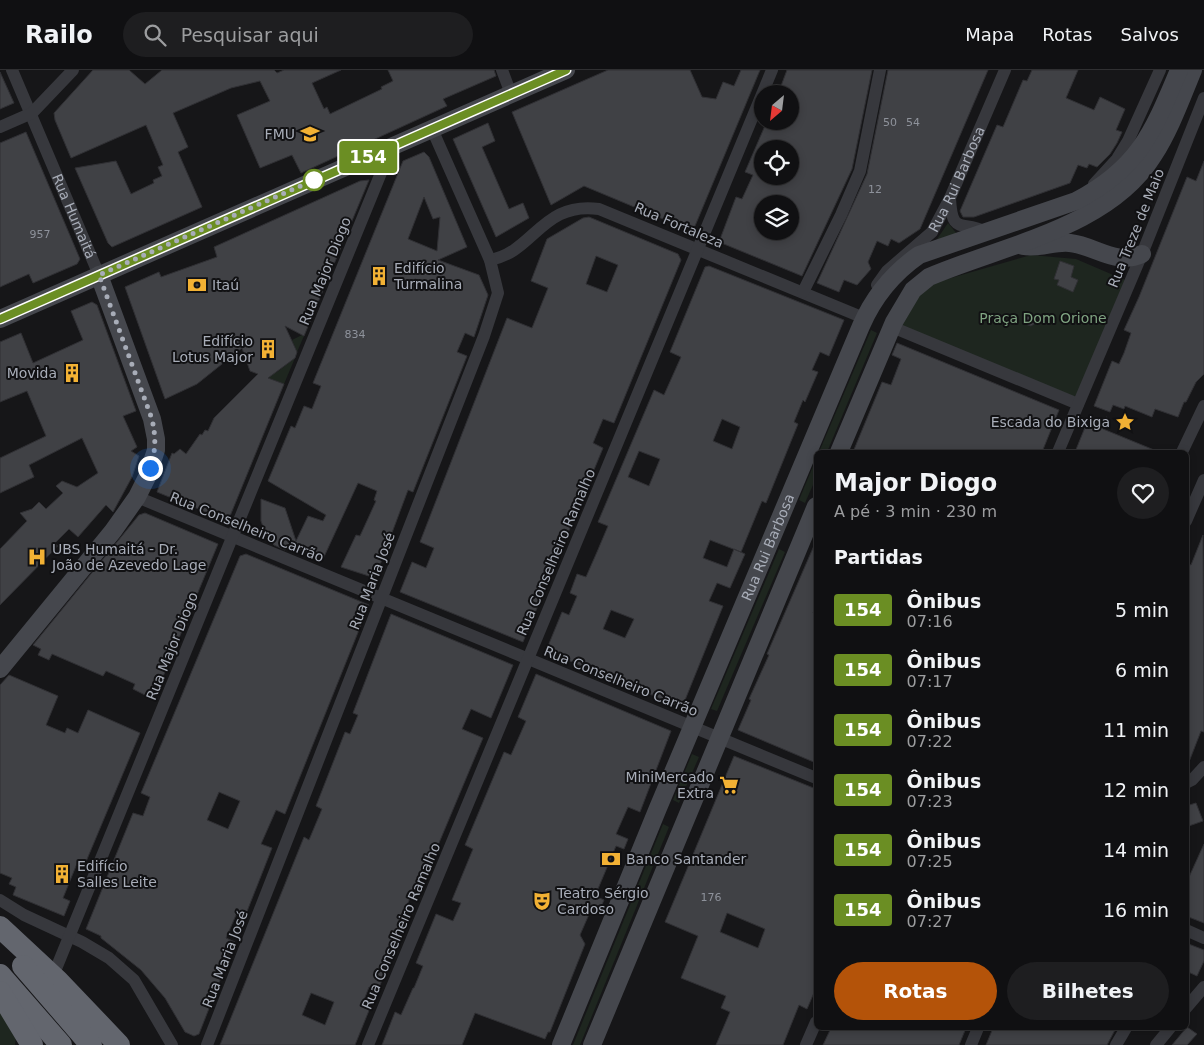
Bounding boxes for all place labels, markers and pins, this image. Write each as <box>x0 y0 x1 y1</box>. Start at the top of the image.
school or university icon: FMU <box>299 123 321 145</box>
place label: FMU <box>265 126 295 142</box>
unlabelled marker <box>303 169 325 191</box>
place label: Edifício Turmalina <box>393 260 462 292</box>
building icon: Edifício Turmalina <box>368 265 390 287</box>
bank icon: Itaú <box>186 274 208 296</box>
place label: Itaú <box>212 277 239 293</box>
place label: Edifício Lotus Major <box>172 333 253 365</box>
building icon: Edifício Lotus Major <box>257 338 279 360</box>
building icon: Movida <box>61 362 83 384</box>
place label: Movida <box>7 365 57 381</box>
place icon: Escada do Bixiga <box>1114 411 1136 433</box>
place label: Escada do Bixiga <box>991 414 1110 430</box>
place label: UBS Humaitá - Dr. João de Azevedo Lage <box>51 541 206 573</box>
hospital icon: UBS Humaitá - Dr. João de Azevedo Lage <box>26 546 48 568</box>
place label: MiniMercado Extra <box>625 769 714 801</box>
supermarket icon: MiniMercado Extra <box>718 774 740 796</box>
bank icon: Banco Santander <box>600 848 622 870</box>
place label: Banco Santander <box>626 851 747 867</box>
place label: Edifício Salles Leite <box>77 858 157 890</box>
building icon: Edifício Salles Leite <box>51 863 73 885</box>
place label: Teatro Sérgio Cardoso <box>556 885 649 917</box>
theatre icon: Teatro Sérgio Cardoso <box>531 890 553 912</box>

